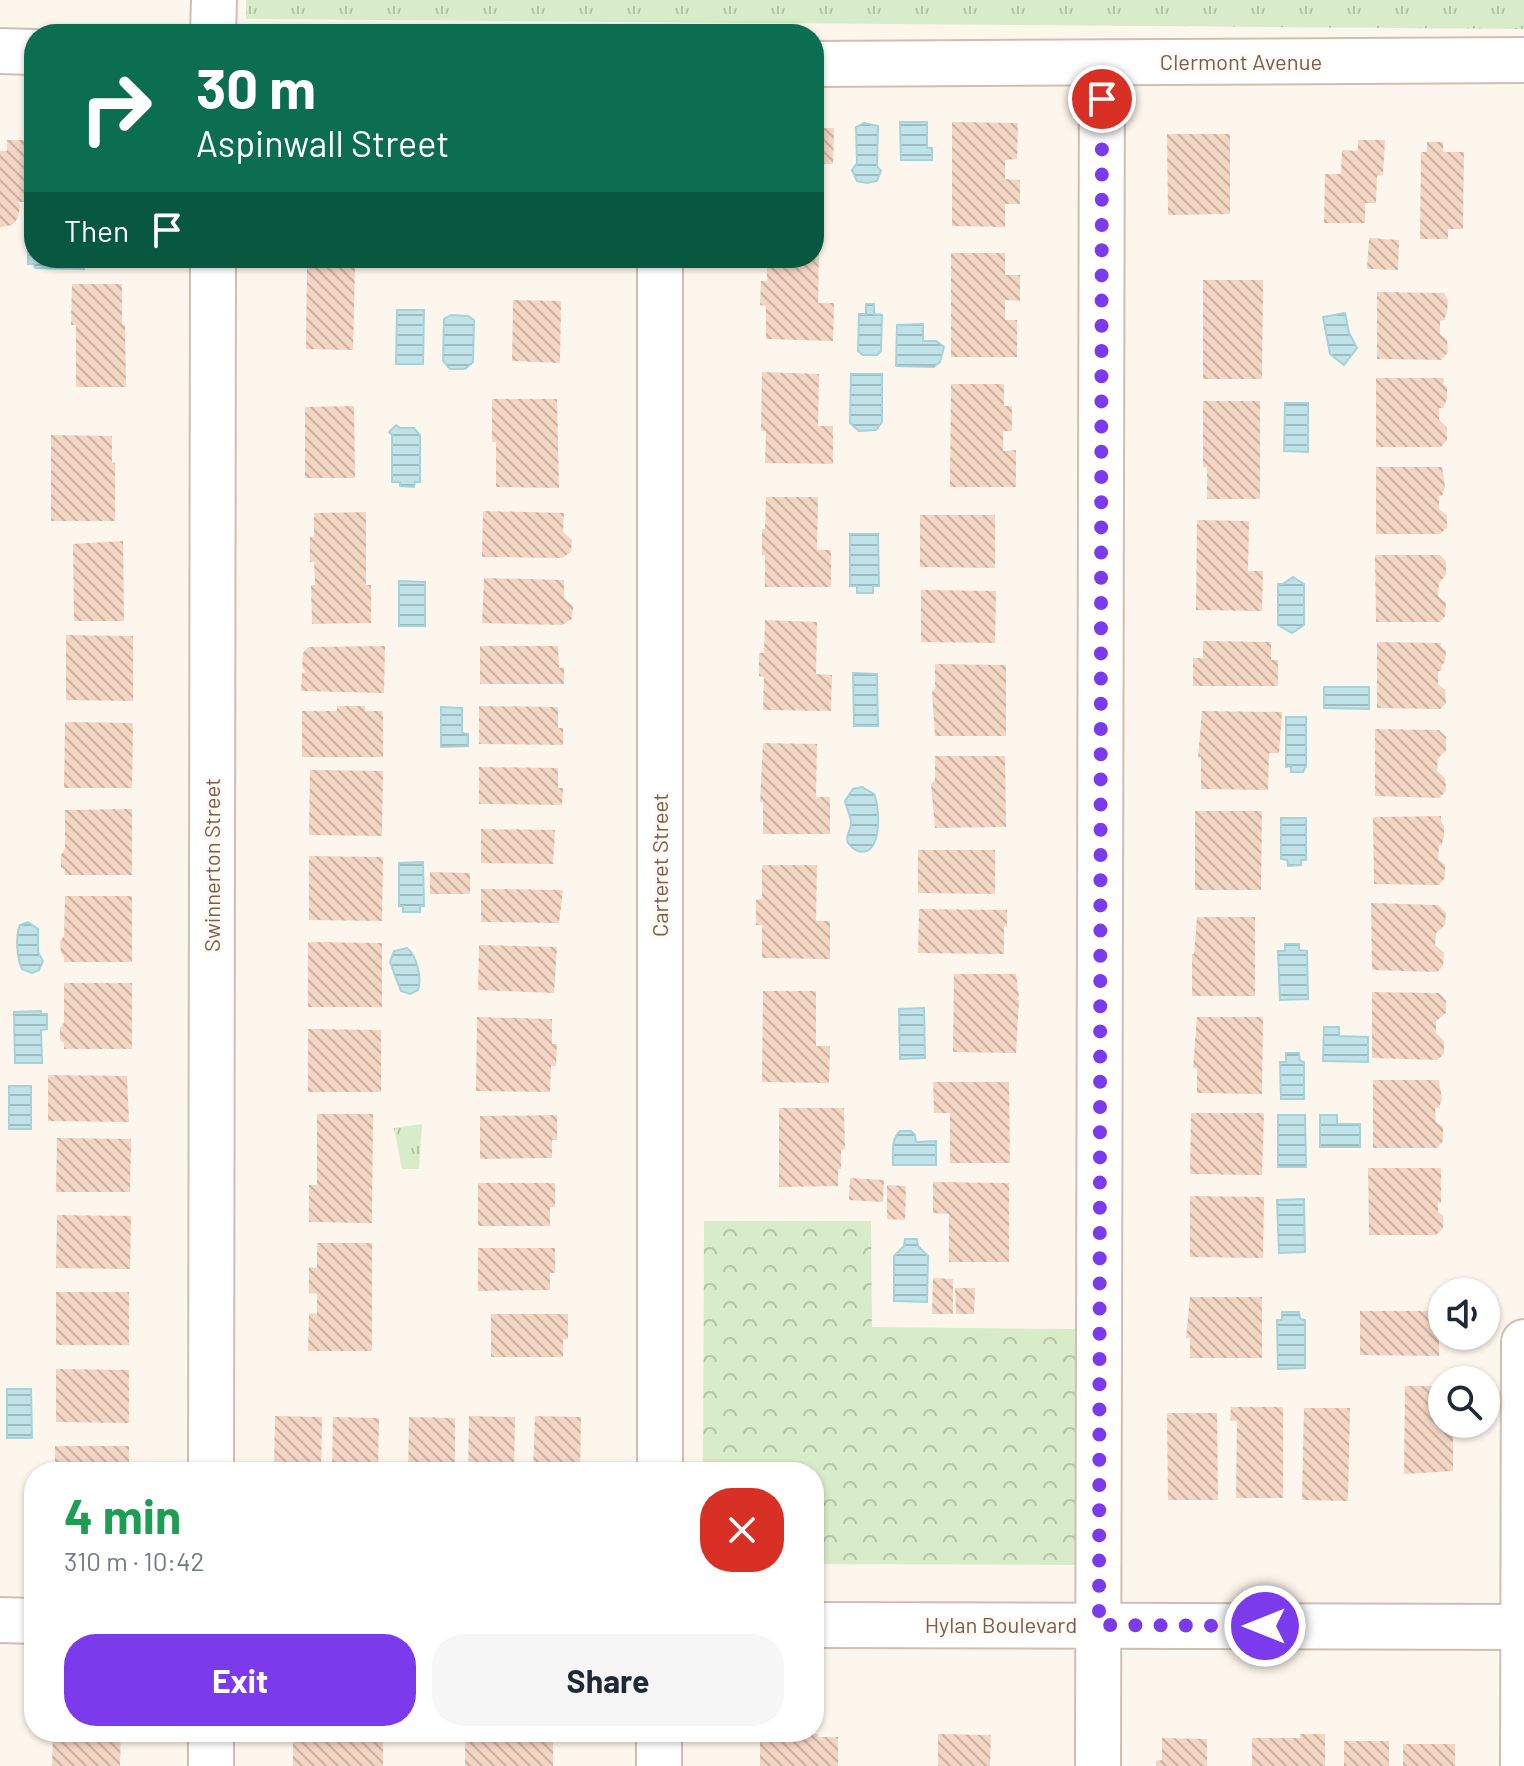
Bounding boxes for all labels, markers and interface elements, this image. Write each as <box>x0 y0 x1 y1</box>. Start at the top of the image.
street label: Clermont Avenue <box>1160 48 1322 74</box>
text: 30 m <box>196 53 316 120</box>
icon: right <box>64 56 168 160</box>
pin <box>1068 65 1136 133</box>
icon: arrive <box>1080 77 1124 121</box>
text: Aspinwall Street <box>196 121 449 164</box>
icon: arrive <box>145 208 189 252</box>
text: Then <box>64 212 129 248</box>
street label: Swinnerton Street <box>198 778 224 952</box>
street label: Carteret Street <box>646 793 672 937</box>
map controls <box>1428 1278 1500 1438</box>
button: sound <box>1428 1278 1500 1350</box>
button: search <box>1428 1366 1500 1438</box>
text: 4 min <box>64 1486 181 1544</box>
button: close <box>700 1488 784 1572</box>
text: 310 m · 10:42 <box>64 1545 204 1576</box>
position arrow <box>1223 1584 1307 1668</box>
street label: Hylan Boulevard <box>925 1611 1077 1637</box>
button: Exit <box>64 1634 416 1726</box>
button: Share <box>432 1634 784 1726</box>

